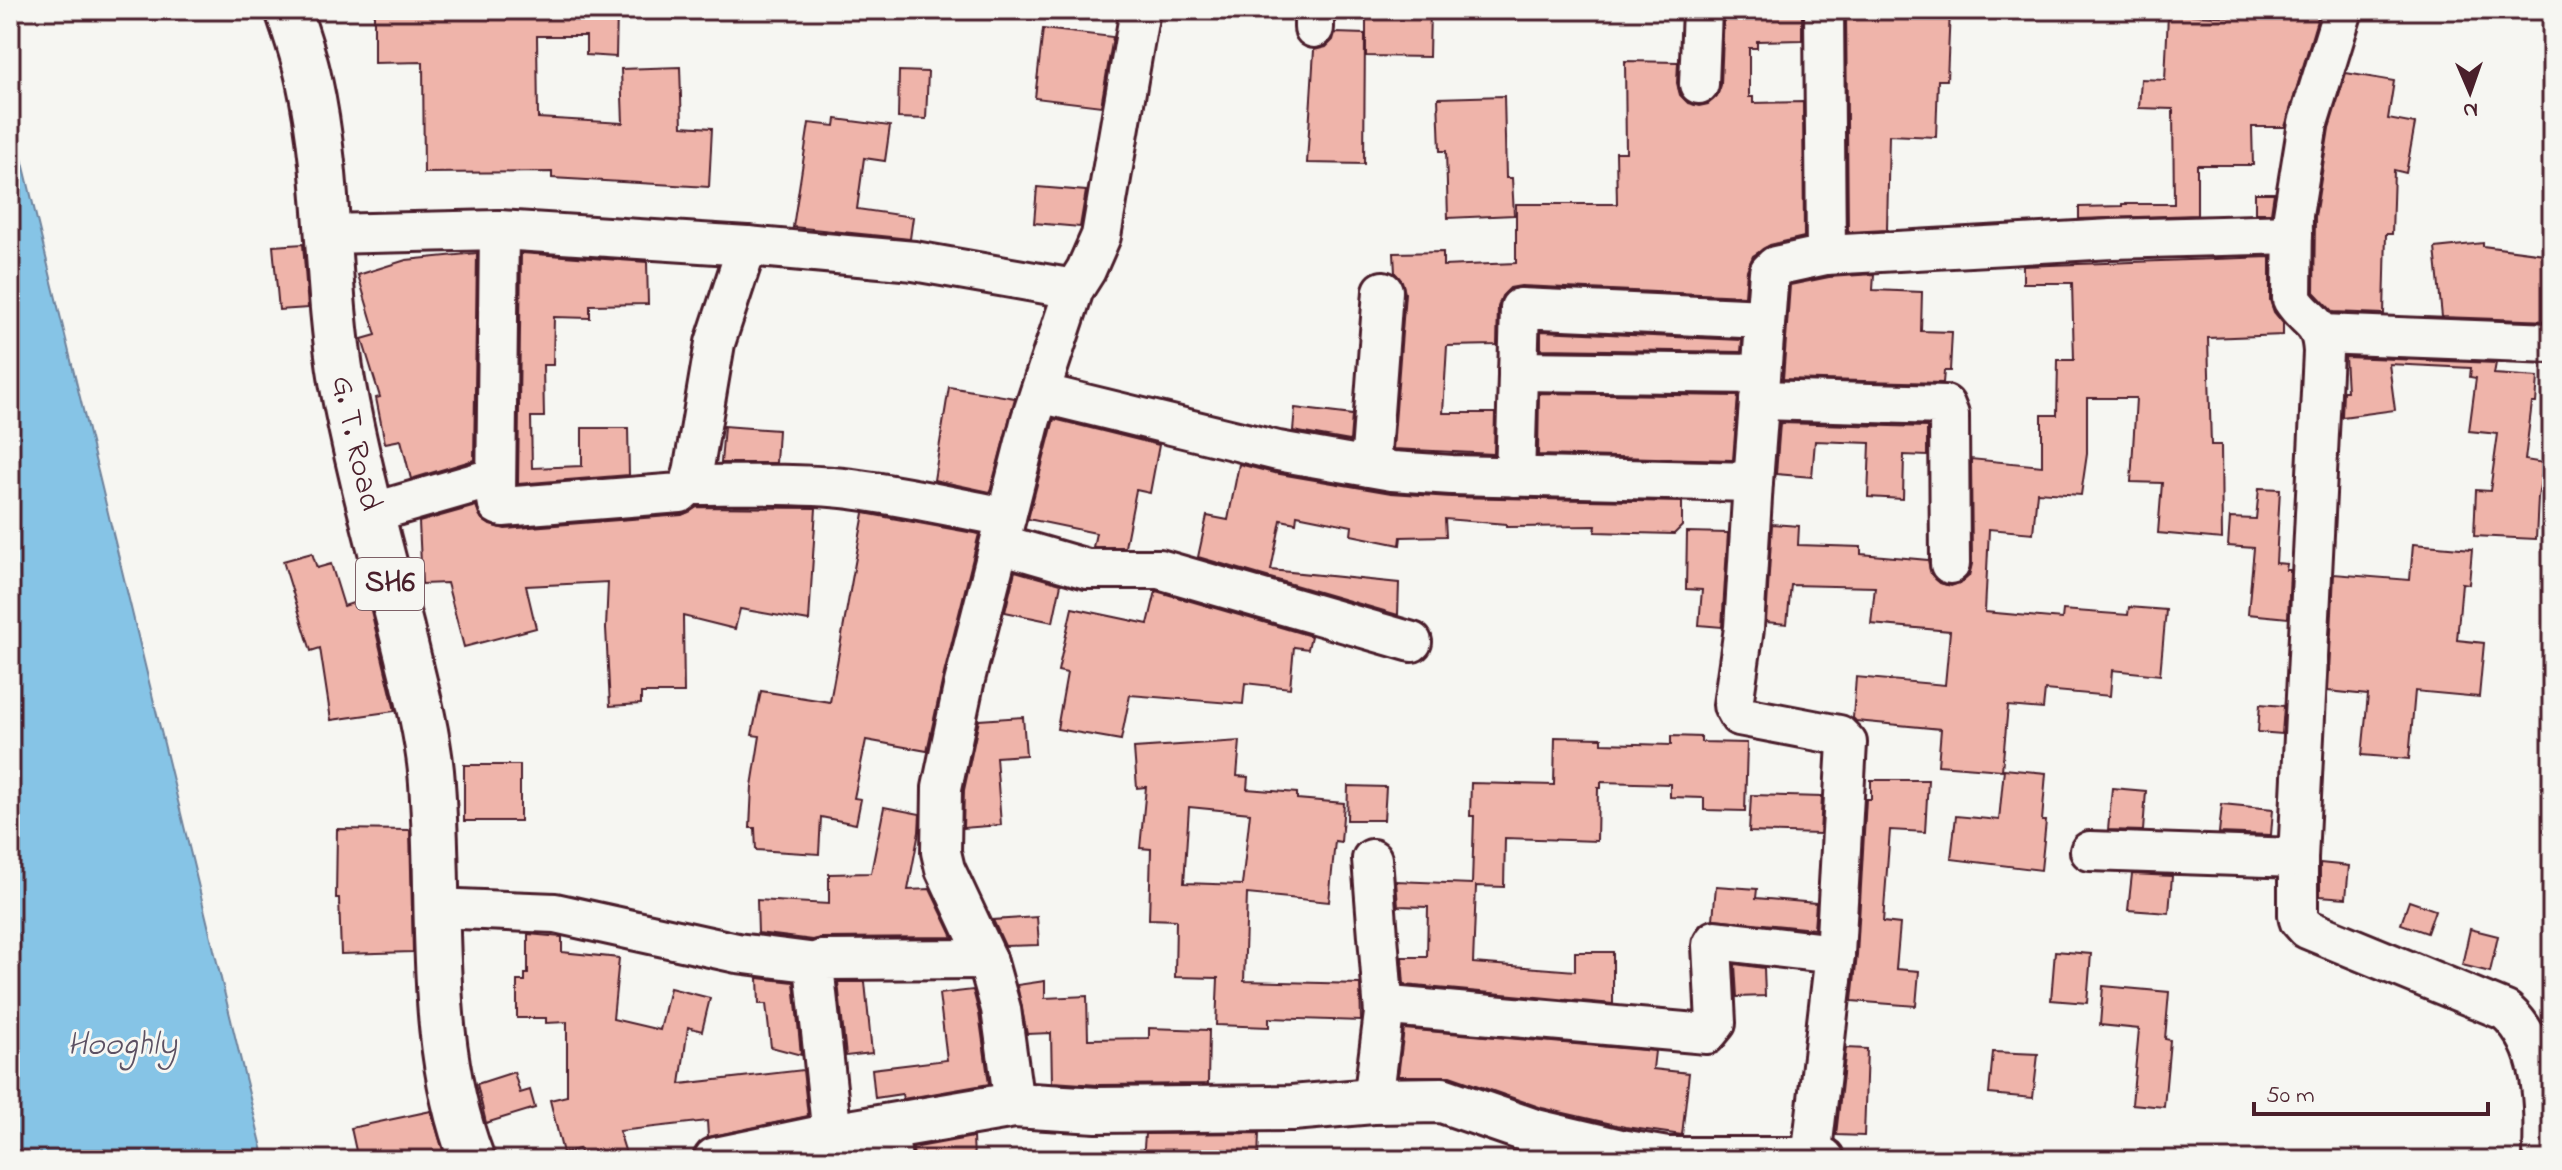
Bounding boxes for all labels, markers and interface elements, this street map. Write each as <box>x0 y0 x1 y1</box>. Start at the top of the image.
north arrow <box>2430 52 2510 132</box>
text: N <box>2463 93 2479 125</box>
street label: G. T. Road <box>318 372 393 516</box>
road number: SH6 <box>356 558 424 610</box>
water label: Hooghly <box>67 1021 178 1071</box>
scale bar <box>2254 1066 2488 1116</box>
text: 50 m <box>2266 1079 2315 1114</box>

